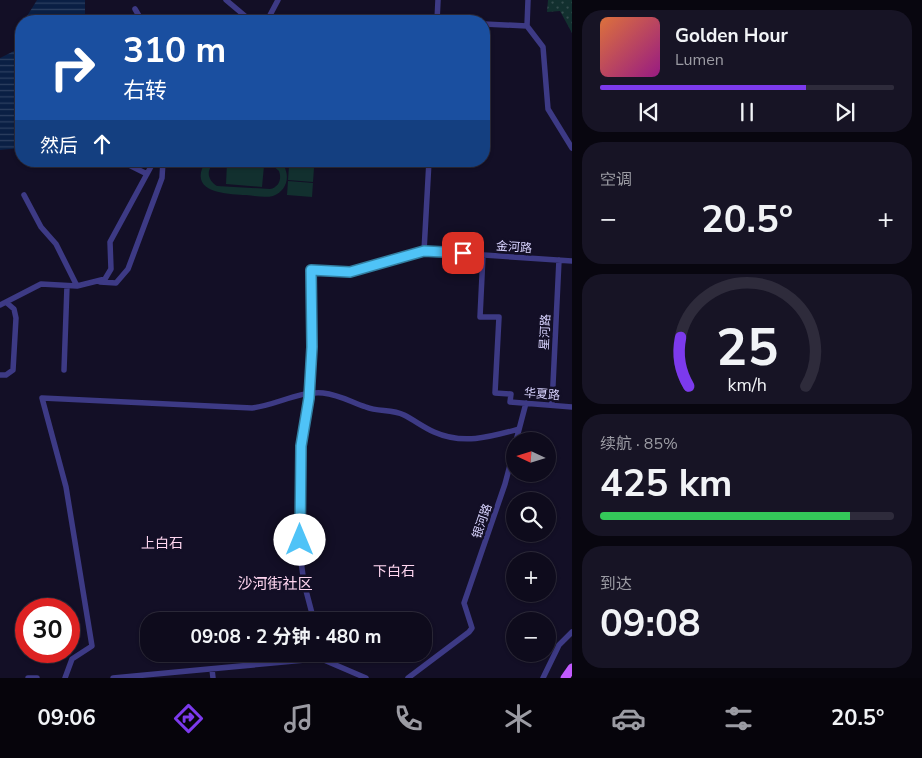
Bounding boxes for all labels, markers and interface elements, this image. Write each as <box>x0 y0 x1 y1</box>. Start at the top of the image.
text: Golden Hour <box>675 23 788 49</box>
text: 310 m <box>123 27 226 74</box>
icon: right <box>40 35 105 100</box>
text: Lumen <box>675 49 724 71</box>
text: 右转 <box>123 76 167 106</box>
icon: previous <box>635 98 663 126</box>
icon: pause <box>733 98 761 126</box>
icon: next <box>831 98 859 126</box>
icon: ahead <box>88 130 116 158</box>
text: 然后 <box>40 133 78 159</box>
text: 空调 <box>600 169 632 191</box>
text: 20.5° <box>701 194 793 245</box>
text: − <box>600 200 617 238</box>
text: + <box>877 200 894 238</box>
pin <box>442 232 484 274</box>
street label: 金河路 <box>495 238 533 256</box>
icon: arrive <box>449 239 477 267</box>
text: 25 <box>716 312 778 383</box>
street label: 星河路 <box>536 314 554 350</box>
text: km/h <box>727 373 767 397</box>
street label: 华夏路 <box>523 385 561 403</box>
north arrow <box>506 432 556 482</box>
map controls <box>506 432 556 662</box>
text: 续航 · 85% <box>600 433 678 455</box>
text: 425 km <box>600 458 732 509</box>
button: search <box>506 492 556 542</box>
street label: 银河路 <box>469 501 495 541</box>
position arrow <box>273 513 325 565</box>
district label: 上白石 <box>141 534 183 553</box>
button: + <box>506 552 556 602</box>
district label: 下白石 <box>373 562 415 581</box>
text: 到达 <box>600 573 632 595</box>
district label: 沙河街社区 <box>237 574 313 594</box>
speed limit sign: 30 <box>15 598 80 663</box>
text: 09:08 <box>600 598 701 649</box>
button: − <box>506 612 556 662</box>
text: 09:08 · 2 分钟 · 480 m <box>191 624 381 650</box>
icon: directions <box>171 701 206 736</box>
icon: music <box>281 701 316 736</box>
icon: phone <box>391 701 426 736</box>
icon: climate <box>501 701 536 736</box>
icon: car <box>611 701 646 736</box>
icon: filters <box>721 701 756 736</box>
text: 09:06 <box>38 703 96 733</box>
text: 20.5° <box>831 703 884 733</box>

